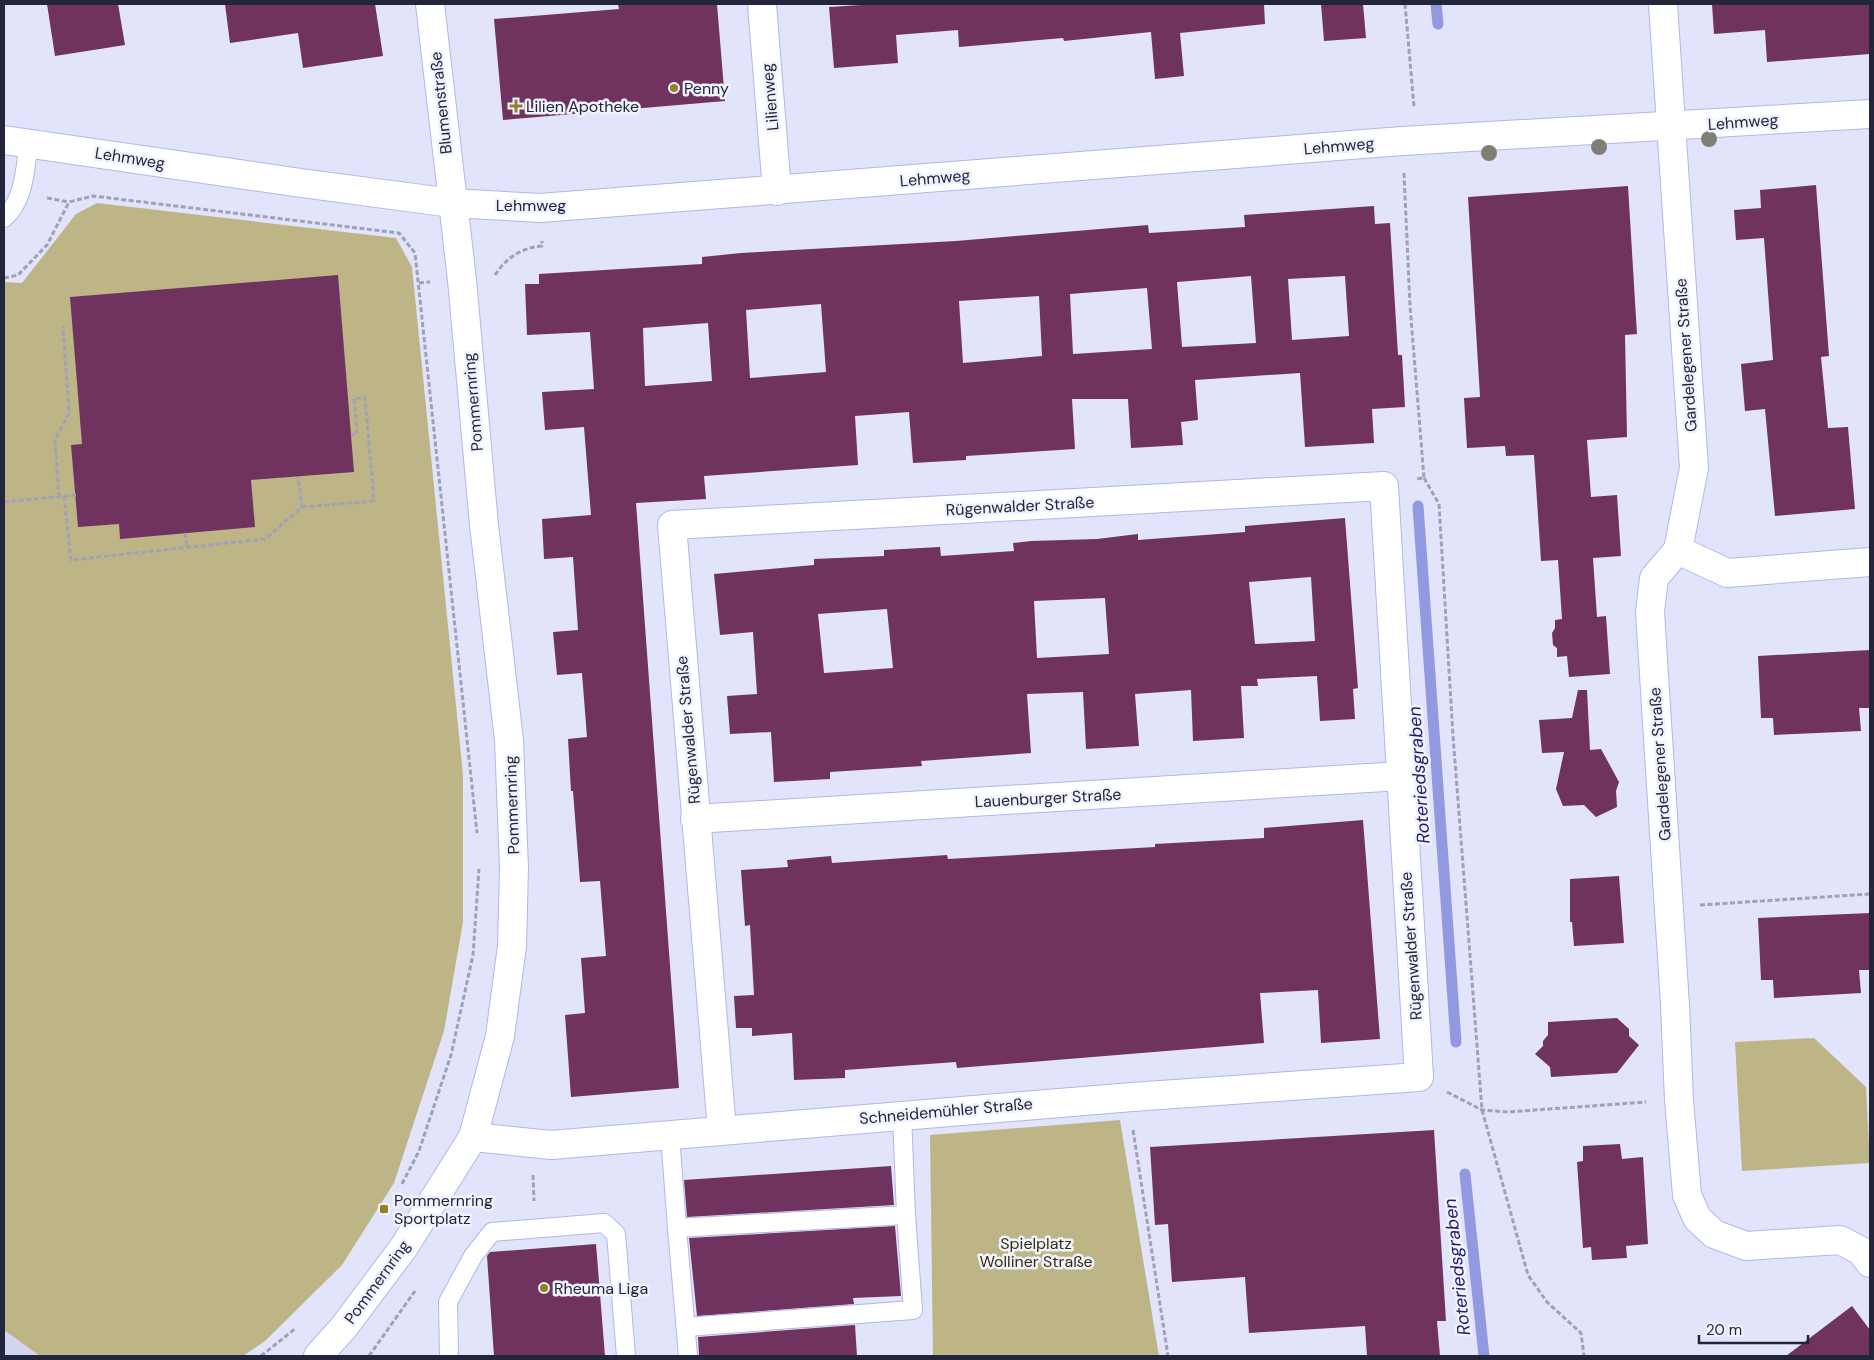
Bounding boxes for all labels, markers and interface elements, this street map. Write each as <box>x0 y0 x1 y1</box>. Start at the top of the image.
street label: Blumenstraße <box>425 51 457 155</box>
street label: Lilienweg <box>757 62 783 132</box>
place label: Penny <box>684 78 729 99</box>
marker: Penny <box>668 82 680 94</box>
place label: Lilien Apotheke <box>526 96 639 117</box>
marker: Lilien Apotheke <box>510 100 522 112</box>
street label: Lehmweg <box>1707 109 1779 135</box>
street label: Lehmweg <box>1303 132 1375 160</box>
street label: Lehmweg <box>94 142 167 174</box>
street label: Lehmweg <box>899 164 971 192</box>
street label: Lehmweg <box>496 195 566 216</box>
street label: Gardelegener Straße <box>1670 277 1702 433</box>
street label: Pommernring <box>458 352 488 452</box>
street label: Rügenwalder Straße <box>945 492 1095 520</box>
street label: Rügenwalder Straße <box>671 655 705 805</box>
street label: Gardelegener Straße <box>1644 686 1676 842</box>
water label: Roteriedsgraben <box>1402 705 1436 845</box>
street label: Pommernring <box>500 755 524 855</box>
street label: Lauenburger Straße <box>974 784 1122 812</box>
street label: Rügenwalder Straße <box>1395 871 1427 1021</box>
street label: Schneidemühler Straße <box>858 1093 1034 1129</box>
place label: Pommernring Sportplatz <box>394 1190 493 1229</box>
water label: Roteriedsgraben <box>1438 1197 1476 1337</box>
marker: Pommernring Sportplatz <box>378 1203 390 1215</box>
park label: Spielplatz Wolliner Straße <box>979 1233 1093 1272</box>
street label: Pommernring <box>339 1236 415 1328</box>
place label: Rheuma Liga <box>554 1278 648 1299</box>
marker: Rheuma Liga <box>538 1282 550 1294</box>
scale bar <box>1699 1312 1808 1344</box>
text: 20 m <box>1706 1320 1742 1340</box>

